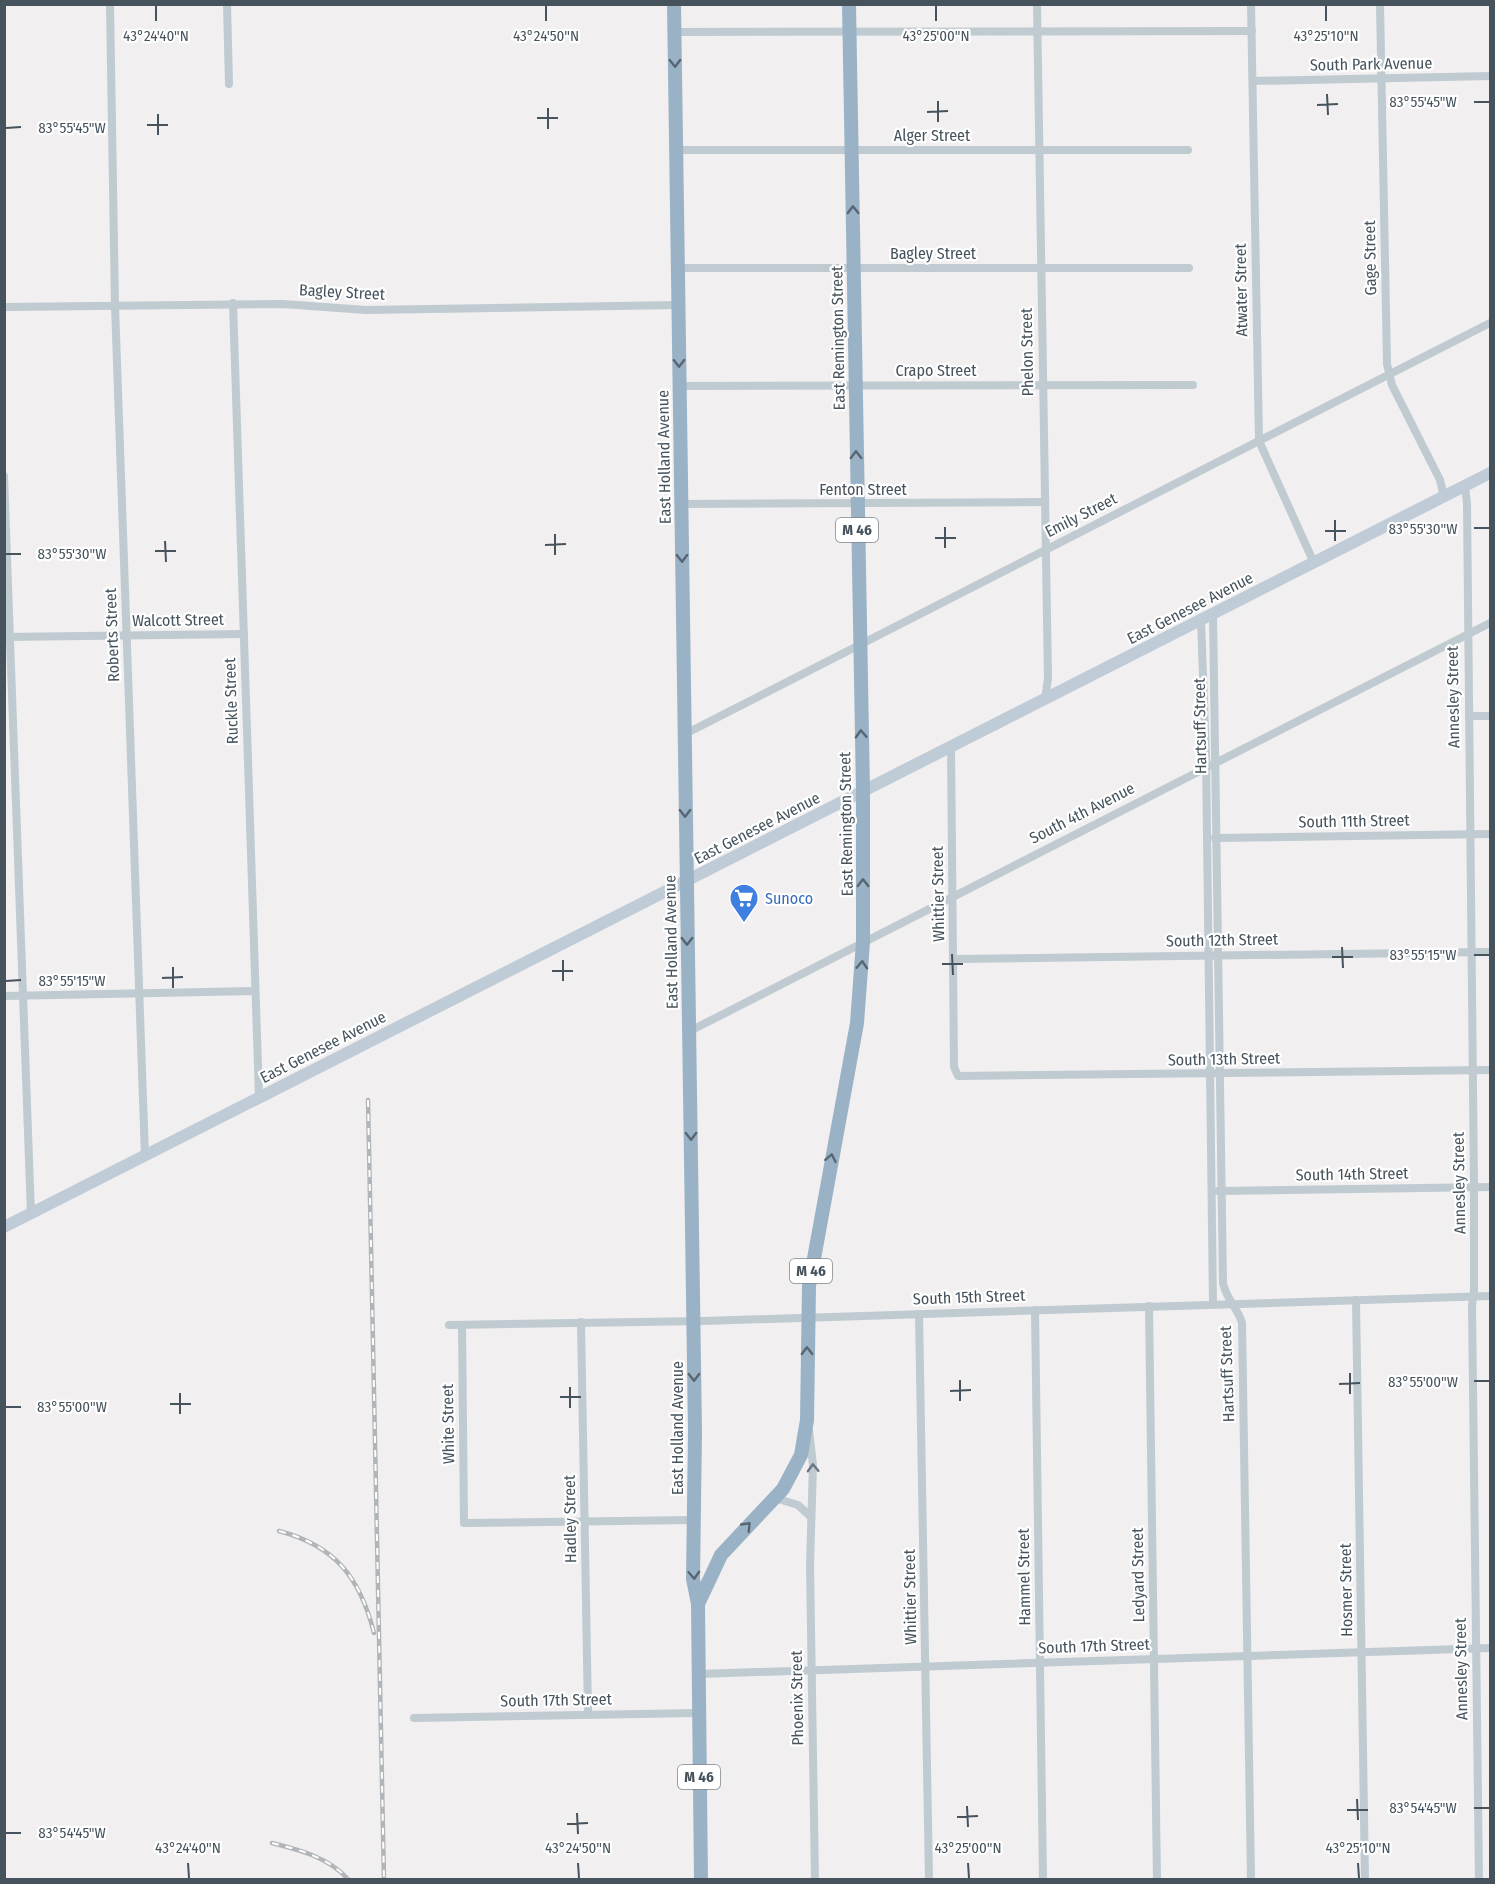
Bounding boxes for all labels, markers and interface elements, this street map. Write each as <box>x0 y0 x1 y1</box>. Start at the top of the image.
text: 43°24'40"N <box>123 27 189 45</box>
text: 43°24'50"N <box>513 27 579 45</box>
text: 43°25'00"N <box>902 27 970 45</box>
text: 43°25'10"N <box>1293 27 1359 45</box>
street label: South Park Avenue <box>1310 53 1432 75</box>
one-way arrow <box>669 58 681 67</box>
text: 83°55'45"W <box>1389 93 1457 111</box>
text: 83°55'45"W <box>38 119 106 137</box>
street label: Alger Street <box>894 126 971 145</box>
one-way arrow <box>846 205 859 214</box>
street label: Gage Street <box>1360 220 1380 296</box>
street label: Atwater Street <box>1231 242 1251 337</box>
street label: Bagley Street <box>890 244 977 263</box>
street label: East Remington Street <box>827 265 849 410</box>
street label: Bagley Street <box>298 280 386 304</box>
street label: Phelon Street <box>1017 307 1037 396</box>
one-way arrow <box>673 359 685 368</box>
street label: Crapo Street <box>896 361 977 380</box>
street label: East Holland Avenue <box>653 390 675 524</box>
one-way arrow <box>850 450 862 459</box>
street label: Fenton Street <box>819 480 908 499</box>
street label: Emily Street <box>1042 488 1121 541</box>
road number: M 46 <box>836 518 878 542</box>
text: 83°55'30"W <box>1389 520 1457 538</box>
text: 83°55'30"W <box>38 545 106 563</box>
one-way arrow <box>676 554 688 563</box>
street label: East Genesee Avenue <box>1124 568 1256 648</box>
street label: Roberts Street <box>101 587 123 682</box>
street label: Walcott Street <box>132 610 225 630</box>
street label: Annesley Street <box>1443 645 1463 748</box>
street label: Ruckle Street <box>220 657 242 745</box>
street label: Hartsuff Street <box>1190 677 1210 774</box>
one-way arrow <box>854 729 867 738</box>
street label: East Remington Street <box>835 751 857 896</box>
street label: South 4th Avenue <box>1026 778 1138 848</box>
street label: East Genesee Avenue <box>691 788 823 868</box>
one-way arrow <box>679 808 692 817</box>
street label: South 11th Street <box>1298 811 1411 831</box>
street label: Whittier Street <box>928 845 948 942</box>
street label: East Holland Avenue <box>660 875 682 1009</box>
one-way arrow <box>857 879 869 888</box>
supermarket icon: Sunoco <box>728 882 760 924</box>
place label: Sunoco <box>765 889 813 908</box>
street label: South 12th Street <box>1166 930 1279 950</box>
one-way arrow <box>681 937 694 946</box>
text: 83°55'15"W <box>1390 946 1456 964</box>
one-way arrow <box>855 961 868 970</box>
text: 83°55'15"W <box>39 972 105 990</box>
street label: East Genesee Avenue <box>257 1007 389 1087</box>
street label: South 13th Street <box>1168 1049 1281 1069</box>
street label: Annesley Street <box>1449 1131 1469 1234</box>
one-way arrow <box>684 1132 697 1141</box>
one-way arrow <box>824 1153 837 1163</box>
street label: South 14th Street <box>1295 1164 1409 1184</box>
road number: M 46 <box>790 1259 832 1283</box>
street label: South 15th Street <box>913 1286 1026 1308</box>
street label: Hartsuff Street <box>1216 1325 1238 1423</box>
one-way arrow <box>801 1346 813 1355</box>
street label: East Holland Avenue <box>668 1361 687 1495</box>
one-way arrow <box>688 1372 700 1381</box>
text: 83°55'00"W <box>1388 1373 1458 1391</box>
street label: White Street <box>438 1383 458 1464</box>
text: 83°55'00"W <box>37 1398 107 1416</box>
one-way arrow <box>806 1463 819 1472</box>
street label: Hadley Street <box>560 1474 580 1563</box>
one-way arrow <box>740 1523 751 1534</box>
street label: Hammel Street <box>1014 1527 1034 1626</box>
street label: Ledyard Street <box>1128 1527 1148 1623</box>
street label: Hosmer Street <box>1336 1542 1356 1637</box>
street label: Whittier Street <box>900 1548 920 1645</box>
one-way arrow <box>687 1570 700 1579</box>
street label: Annesley Street <box>1451 1617 1471 1720</box>
street label: South 17th Street <box>1038 1635 1151 1657</box>
street label: Phoenix Street <box>787 1649 807 1746</box>
street label: South 17th Street <box>500 1690 613 1710</box>
road number: M 46 <box>678 1765 720 1789</box>
text: 83°54'45"W <box>1389 1799 1457 1817</box>
text: 83°54'45"W <box>38 1824 106 1842</box>
text: 43°24'40"N <box>155 1839 221 1857</box>
text: 43°24'50"N <box>545 1839 611 1857</box>
text: 43°25'00"N <box>934 1839 1002 1857</box>
text: 43°25'10"N <box>1325 1839 1391 1857</box>

